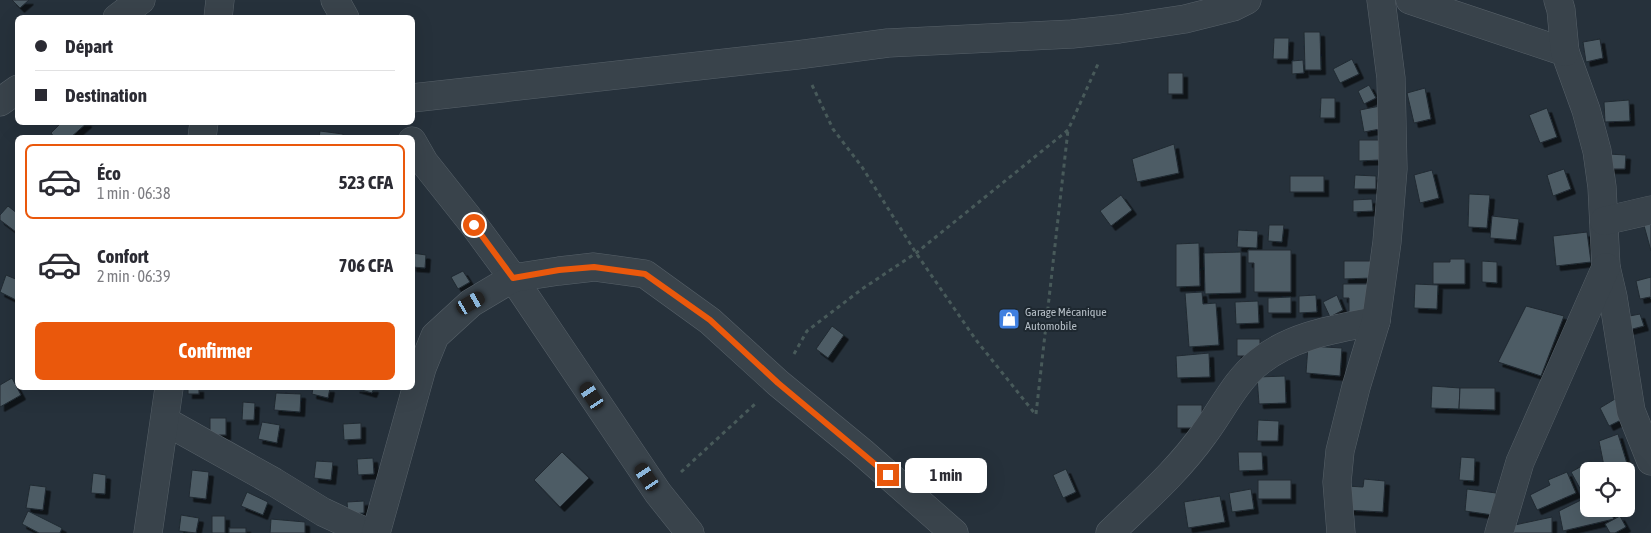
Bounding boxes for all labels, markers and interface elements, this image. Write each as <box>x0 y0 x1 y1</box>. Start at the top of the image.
text: Départ <box>65 35 113 57</box>
text: Destination <box>65 84 147 106</box>
icon: car <box>37 159 82 204</box>
text: Éco <box>97 162 121 184</box>
text: 523 CFA <box>338 171 393 193</box>
text: 1 min · 06:38 <box>97 184 170 202</box>
route start <box>463 214 485 236</box>
icon: car <box>37 242 82 287</box>
text: Confort <box>97 245 149 267</box>
text: 706 CFA <box>338 254 393 276</box>
text: 2 min · 06:39 <box>97 267 170 285</box>
car <box>454 289 487 317</box>
place label: Garage Mécanique Automobile <box>1025 305 1107 333</box>
shop icon: Garage Mécanique Automobile <box>997 307 1021 331</box>
button: Confirmer <box>35 322 395 380</box>
car <box>577 379 606 413</box>
callout: 1 min <box>906 458 988 492</box>
car <box>632 460 661 494</box>
map controls <box>1580 462 1635 517</box>
button: locate <box>1580 462 1635 517</box>
route end <box>877 464 899 486</box>
text: 1 min <box>930 466 962 484</box>

